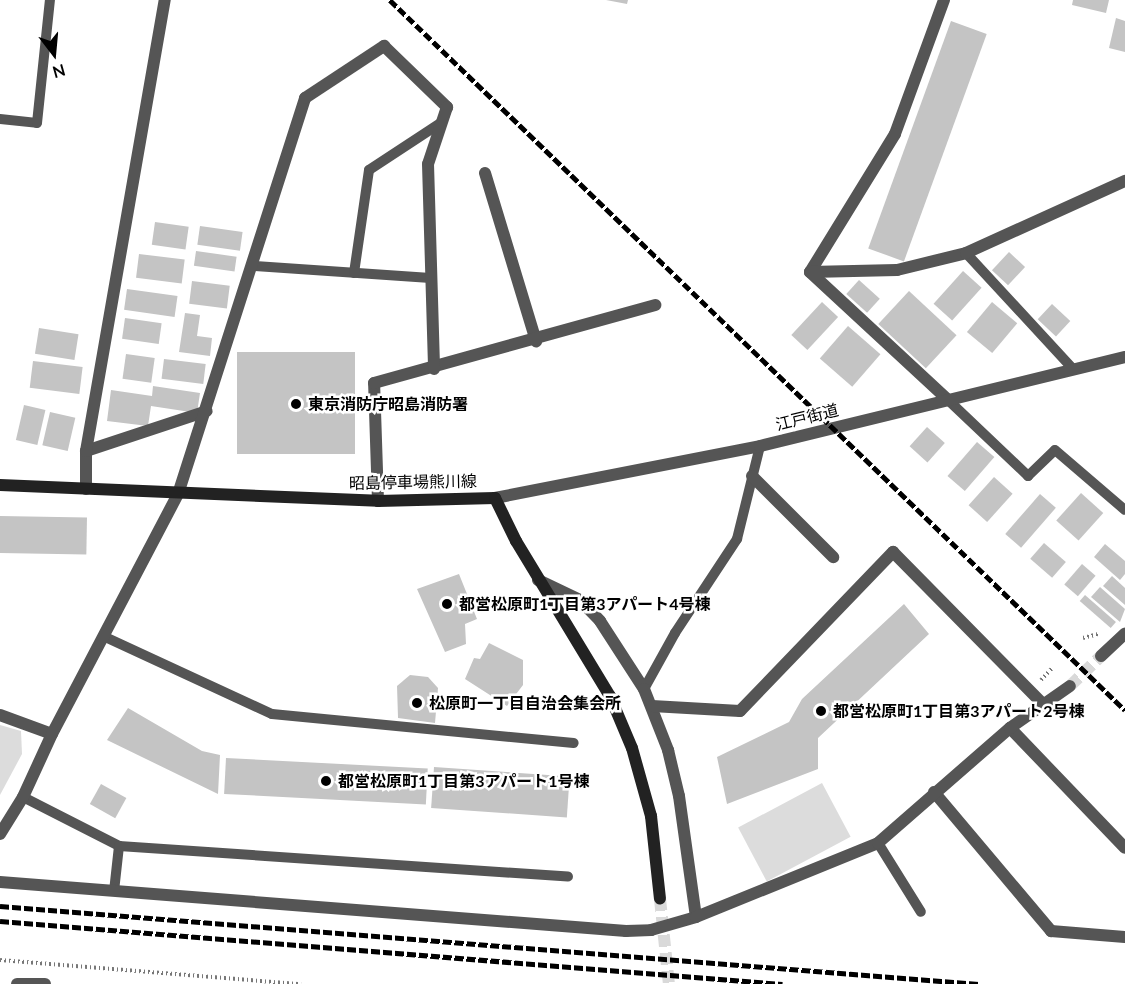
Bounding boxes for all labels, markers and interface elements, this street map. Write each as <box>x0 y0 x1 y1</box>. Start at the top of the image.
north arrow <box>24 24 84 84</box>
text: N <box>51 61 68 83</box>
place label: 東京消防庁昭島消防署 <box>308 394 468 414</box>
marker: 東京消防庁昭島消防署 <box>289 397 303 411</box>
street label: 江戸街道 <box>774 400 840 434</box>
street label: 昭島停車場熊川線 <box>349 471 477 493</box>
place label: 都営松原町1丁目第3アパート4号棟 <box>459 594 711 614</box>
marker: 都営松原町1丁目第3アパート4号棟 <box>440 597 454 611</box>
place label: 松原町一丁目自治会集会所 <box>429 693 621 713</box>
marker: 松原町一丁目自治会集会所 <box>410 696 424 710</box>
place label: 都営松原町1丁目第3アパート2号棟 <box>833 701 1085 721</box>
marker: 都営松原町1丁目第3アパート2号棟 <box>814 704 828 718</box>
place label: 都営松原町1丁目第3アパート1号棟 <box>338 771 590 791</box>
marker: 都営松原町1丁目第3アパート1号棟 <box>319 774 333 788</box>

